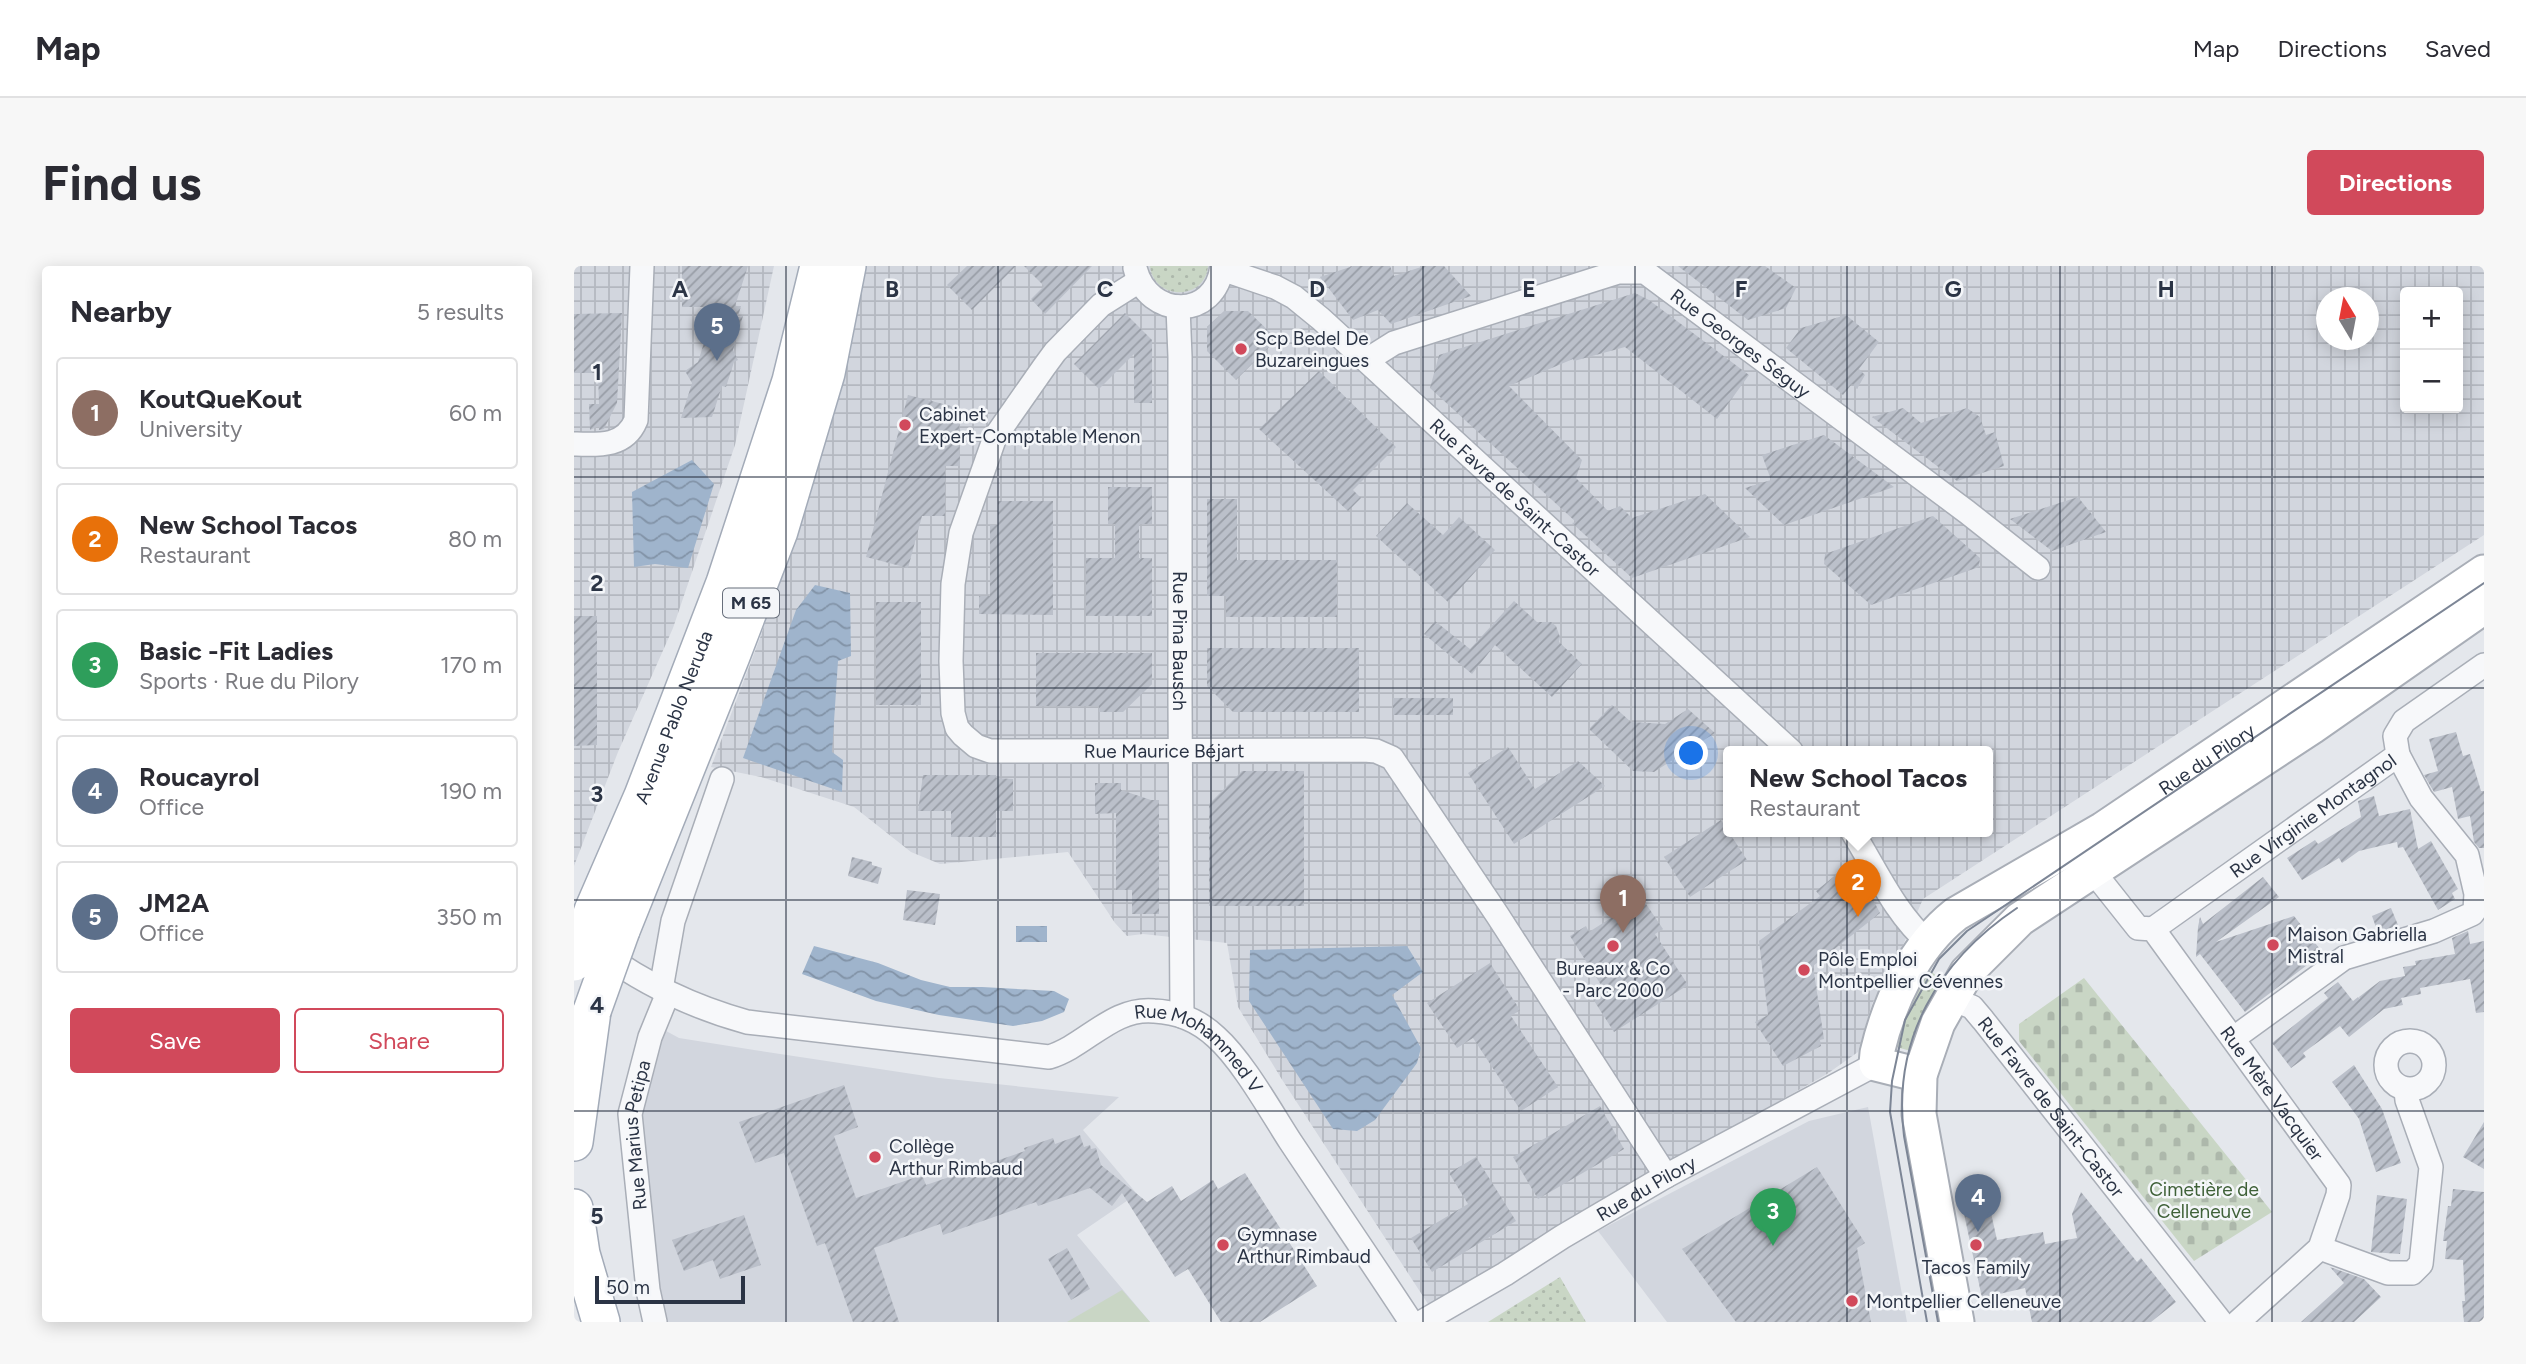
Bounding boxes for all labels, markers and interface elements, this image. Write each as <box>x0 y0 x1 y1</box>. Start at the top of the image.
text: Map <box>35 29 101 68</box>
text: Map <box>2193 34 2239 63</box>
text: Directions <box>2277 34 2387 63</box>
text: Saved <box>2425 34 2491 63</box>
button: Directions <box>2307 150 2484 215</box>
text: Find us <box>42 153 201 212</box>
text: A <box>672 275 689 303</box>
text: B <box>885 275 899 303</box>
text: C <box>1097 275 1114 303</box>
text: D <box>1309 275 1325 303</box>
text: E <box>1522 275 1536 303</box>
text: F <box>1735 275 1748 303</box>
text: G <box>1944 275 1962 303</box>
text: H <box>2157 275 2175 303</box>
street label: Rue Georges Séguy <box>1666 284 1815 403</box>
north arrow <box>2316 287 2379 350</box>
map controls <box>2400 287 2463 413</box>
button: + <box>2400 287 2463 350</box>
text: Nearby <box>70 293 172 330</box>
text: 5 results <box>417 298 504 326</box>
pin: 5 <box>694 303 740 361</box>
place label: Scp Bedel De Buzareingues <box>1255 327 1369 372</box>
marker: Scp Bedel De Buzareingues <box>1233 341 1249 357</box>
button: − <box>2400 350 2463 413</box>
text: 1 <box>592 358 602 386</box>
text: KoutQueKout <box>139 383 302 415</box>
text: 1 <box>90 399 100 427</box>
text: 60 m <box>449 399 502 427</box>
place label: Cabinet Expert-Comptable Menon <box>919 403 1140 448</box>
street label: Rue Favre de Saint-Castor <box>1425 413 1606 582</box>
text: University <box>139 415 242 443</box>
marker: Cabinet Expert-Comptable Menon <box>897 417 913 433</box>
text: New School Tacos <box>139 509 357 541</box>
text: 2 <box>88 525 102 553</box>
text: 80 m <box>448 525 502 553</box>
text: Restaurant <box>139 541 251 569</box>
text: 2 <box>590 569 604 597</box>
street label: Rue Pina Bausch <box>1169 571 1192 711</box>
road number: M 65 <box>723 589 779 618</box>
street label: Avenue Pablo Neruda <box>630 627 717 807</box>
text: Basic -Fit Ladies <box>139 635 333 667</box>
text: 3 <box>89 651 101 679</box>
text: 170 m <box>440 651 502 679</box>
text: Sports · Rue du Pilory <box>139 667 359 695</box>
street label: Rue du Pilory <box>2154 718 2259 800</box>
your location <box>1674 736 1708 770</box>
street label: Rue Maurice Béjart <box>1084 739 1244 762</box>
popup <box>1723 746 1993 837</box>
street label: Rue Virginie Montagnol <box>2225 749 2401 882</box>
text: Roucayrol <box>139 761 260 793</box>
text: New School Tacos <box>1749 762 1967 794</box>
text: 4 <box>88 777 102 805</box>
text: 190 m <box>439 777 502 805</box>
text: 3 <box>591 780 603 808</box>
text: Office <box>139 793 204 821</box>
text: Restaurant <box>1749 794 1861 822</box>
pin: 2 <box>1835 859 1881 917</box>
pin: 1 <box>1600 875 1646 933</box>
text: JM2A <box>139 887 209 919</box>
text: 5 <box>88 903 102 931</box>
text: 350 m <box>436 903 502 931</box>
text: Office <box>139 919 204 947</box>
place label: Maison Gabriella Mistral <box>2287 923 2427 968</box>
marker: Maison Gabriella Mistral <box>2265 937 2281 953</box>
marker: Bureaux & Co - Parc 2000 <box>1605 938 1621 954</box>
place label: Pôle Emploi Montpellier Cévennes <box>1818 948 2003 993</box>
place label: Bureaux & Co - Parc 2000 <box>1556 957 1670 1002</box>
marker: Pôle Emploi Montpellier Cévennes <box>1796 962 1812 978</box>
text: 4 <box>590 991 604 1019</box>
street label: Rue Mohammed V <box>1133 999 1268 1097</box>
button: Save <box>70 1008 280 1073</box>
button: Share <box>294 1008 504 1073</box>
street label: Rue Favre de Saint-Castor <box>1973 1012 2130 1202</box>
street label: Rue Mère Vacquier <box>2216 1021 2329 1165</box>
street label: Rue Marius Petipa <box>618 1057 655 1211</box>
place label: Collège Arthur Rimbaud <box>889 1135 1023 1180</box>
marker: Collège Arthur Rimbaud <box>867 1149 883 1165</box>
street label: Rue du Pilory <box>1592 1151 1700 1226</box>
pin: 4 <box>1955 1174 2001 1232</box>
park label: Cimetière de Celleneuve <box>2149 1178 2259 1223</box>
pin: 3 <box>1750 1188 1796 1246</box>
text: 5 <box>590 1202 604 1230</box>
place label: Gymnase Arthur Rimbaud <box>1237 1223 1371 1268</box>
marker: Gymnase Arthur Rimbaud <box>1215 1237 1231 1253</box>
marker: Tacos Family <box>1968 1237 1984 1253</box>
place label: Tacos Family <box>1922 1256 2030 1279</box>
scale bar <box>595 1273 746 1305</box>
text: 50 m <box>606 1276 650 1299</box>
place label: Montpellier Celleneuve <box>1866 1290 2061 1313</box>
marker: Montpellier Celleneuve <box>1844 1293 1860 1309</box>

